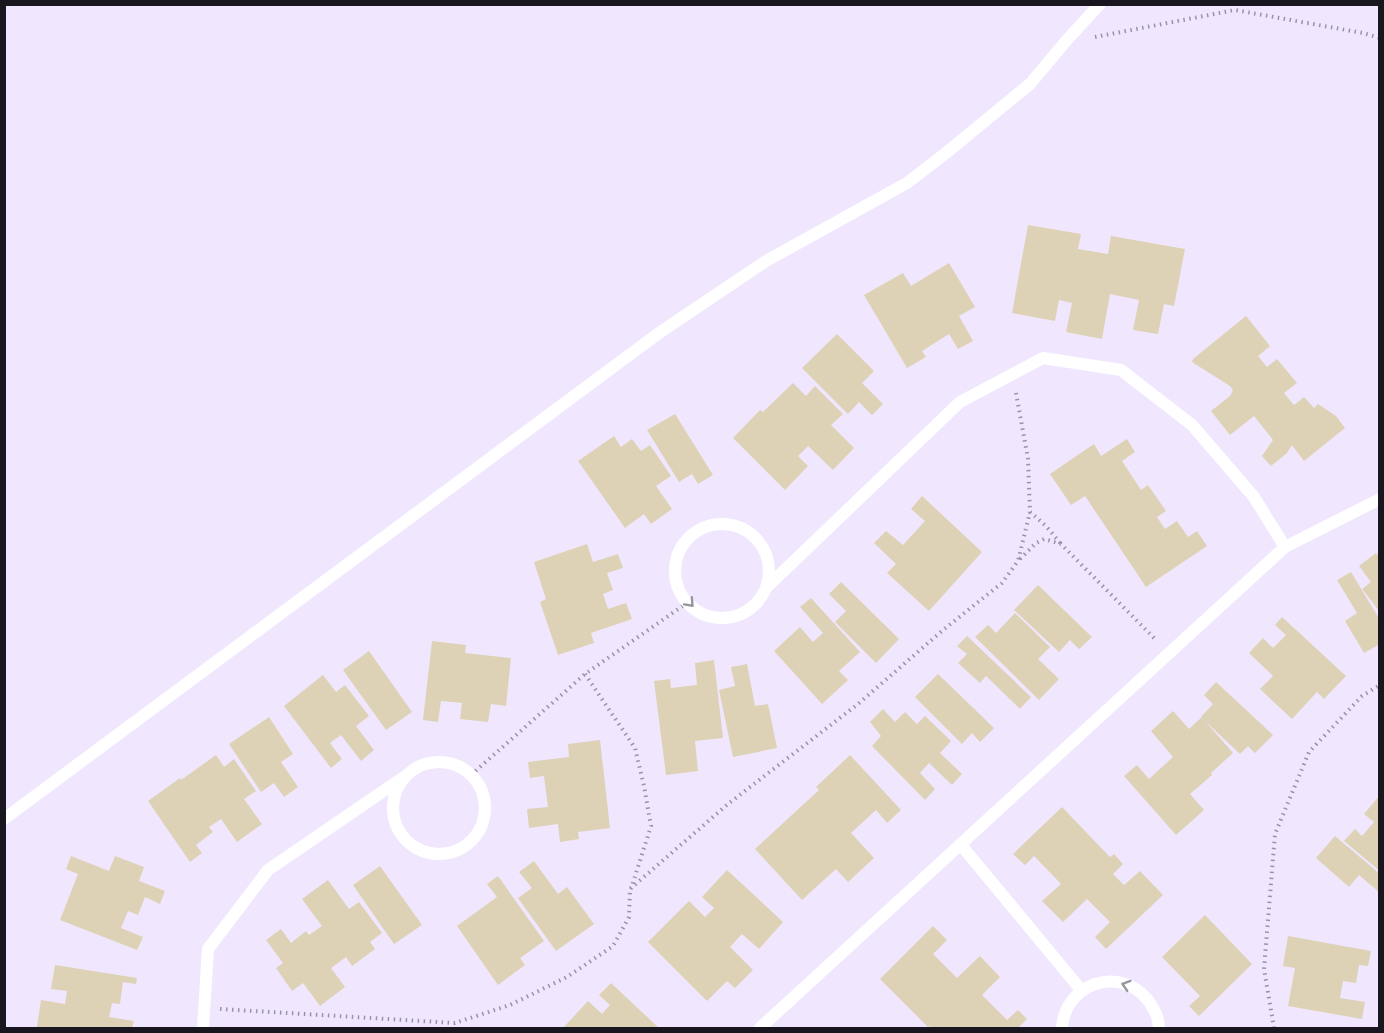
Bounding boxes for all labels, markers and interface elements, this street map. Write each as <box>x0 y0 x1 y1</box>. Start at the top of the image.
one-way arrow <box>683 597 694 607</box>
one-way arrow <box>1121 980 1132 993</box>

